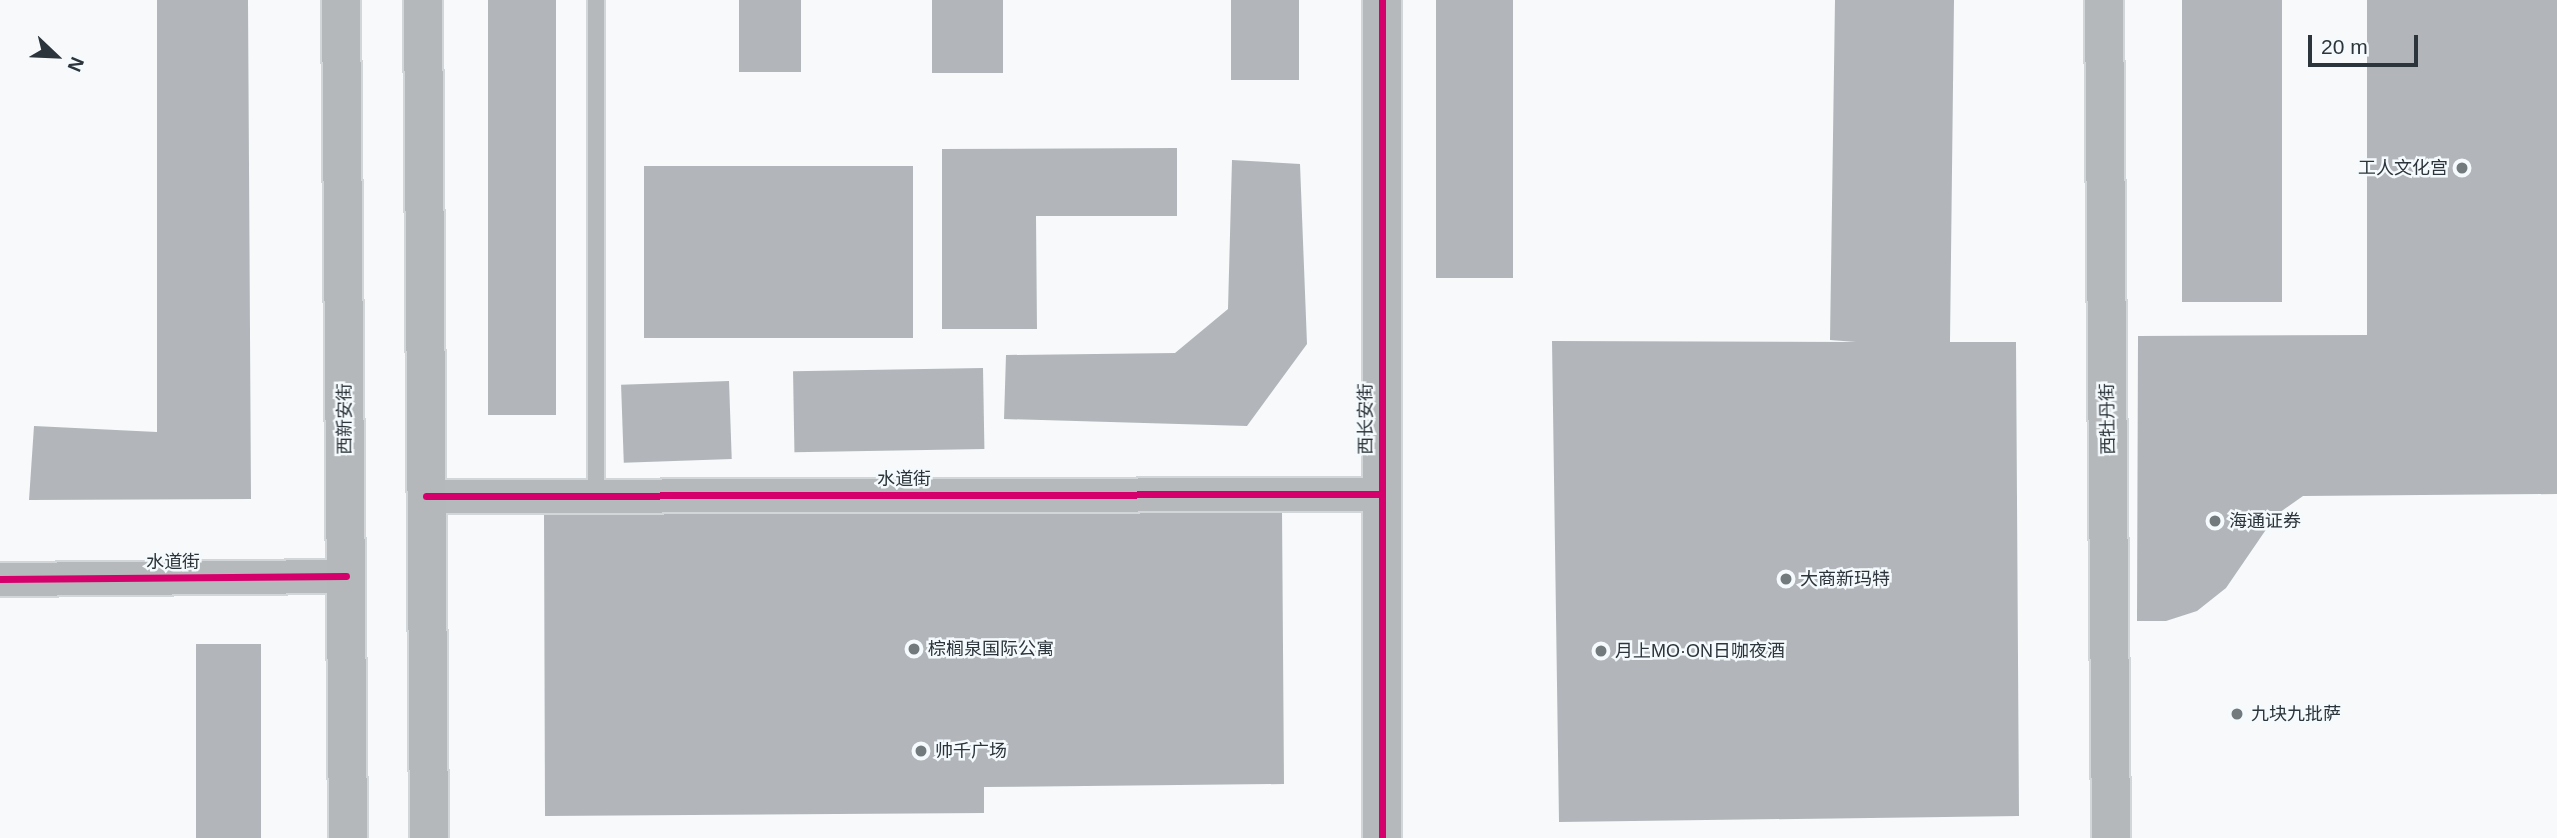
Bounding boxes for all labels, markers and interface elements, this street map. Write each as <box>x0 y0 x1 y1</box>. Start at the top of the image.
north arrow <box>21 21 91 91</box>
scale bar <box>2312 21 2422 65</box>
text: 20 m <box>2321 35 2368 58</box>
text: N <box>63 54 88 75</box>
place label: 工人文化宫 <box>2358 157 2448 179</box>
marker: 工人文化宫 <box>2454 160 2470 176</box>
street label: 西新安街 <box>334 383 356 455</box>
street label: 西长安街 <box>1355 383 1377 455</box>
street label: 西牡丹街 <box>2097 383 2119 455</box>
street label: 水道街 <box>877 468 931 490</box>
place label: 海通证券 <box>2229 510 2301 532</box>
marker: 海通证券 <box>2207 513 2223 529</box>
street label: 水道街 <box>146 551 200 573</box>
place label: 大商新玛特 <box>1800 568 1890 590</box>
marker: 大商新玛特 <box>1778 571 1794 587</box>
place label: 棕榈泉国际公寓 <box>928 638 1054 660</box>
place label: 月上MO·ON日咖夜酒 <box>1615 640 1785 662</box>
marker: 棕榈泉国际公寓 <box>906 641 922 657</box>
marker: 月上MO·ON日咖夜酒 <box>1593 643 1609 659</box>
place label: 九块九批萨 <box>2251 703 2341 725</box>
marker: 九块九批萨 <box>2229 706 2245 722</box>
place label: 帅千广场 <box>935 740 1007 762</box>
marker: 帅千广场 <box>913 743 929 759</box>

